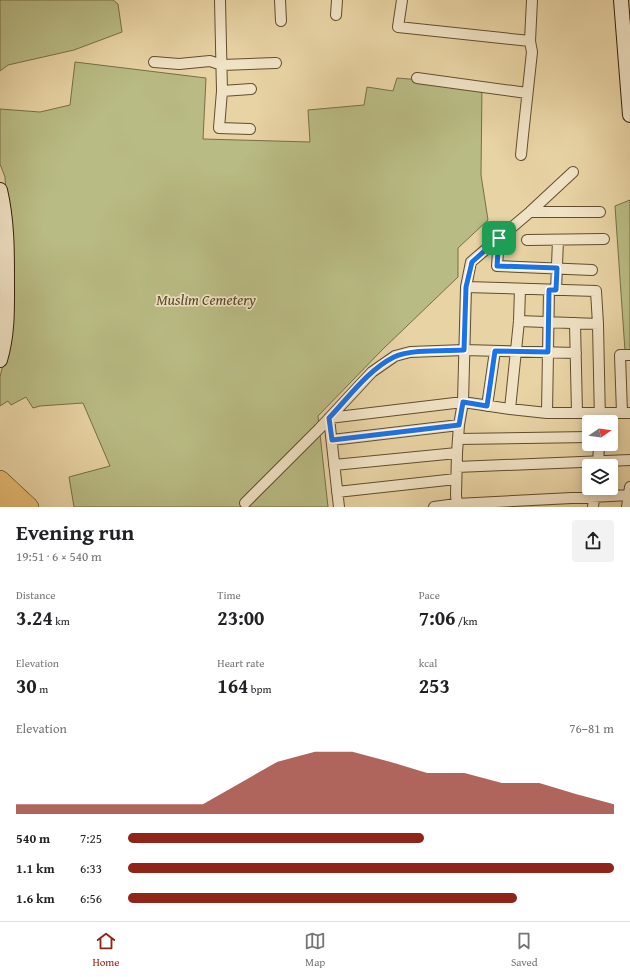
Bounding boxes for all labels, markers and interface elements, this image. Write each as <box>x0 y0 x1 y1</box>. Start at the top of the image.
pin <box>482 221 516 255</box>
icon: arrive <box>488 227 510 249</box>
park label: Muslim Cemetery <box>156 289 256 310</box>
north arrow <box>582 415 618 451</box>
map controls <box>582 415 618 495</box>
button: layers <box>582 459 618 495</box>
text: Evening run <box>16 516 134 548</box>
button: share <box>572 520 614 562</box>
text: 19:51 · 6 × 540 m <box>16 547 102 566</box>
text: Distance <box>16 587 55 603</box>
text: Time <box>217 587 241 603</box>
text: Pace <box>419 587 440 603</box>
text: 3.24 <box>16 603 53 632</box>
text: 23:00 <box>217 603 264 632</box>
text: 7:06 <box>419 603 455 632</box>
text: km <box>53 613 70 629</box>
text: /km <box>455 613 478 629</box>
text: Elevation <box>16 655 59 671</box>
text: Heart rate <box>217 655 265 671</box>
text: kcal <box>419 655 437 671</box>
text: 30 <box>16 671 37 700</box>
text: 164 <box>217 671 248 700</box>
text: 253 <box>419 671 450 700</box>
text: m <box>37 681 48 697</box>
text: bpm <box>248 681 271 697</box>
text: Elevation <box>16 719 67 738</box>
text: 76–81 m <box>569 719 614 738</box>
text: 540 m <box>16 829 50 848</box>
text: 7:25 <box>80 829 102 848</box>
text: 1.1 km <box>16 859 55 878</box>
text: 6:33 <box>80 859 102 878</box>
text: 1.6 km <box>16 889 55 908</box>
text: 6:56 <box>80 889 102 908</box>
tab: Home <box>92 930 119 970</box>
tab: Map <box>304 930 326 970</box>
tab: Saved <box>511 930 538 970</box>

